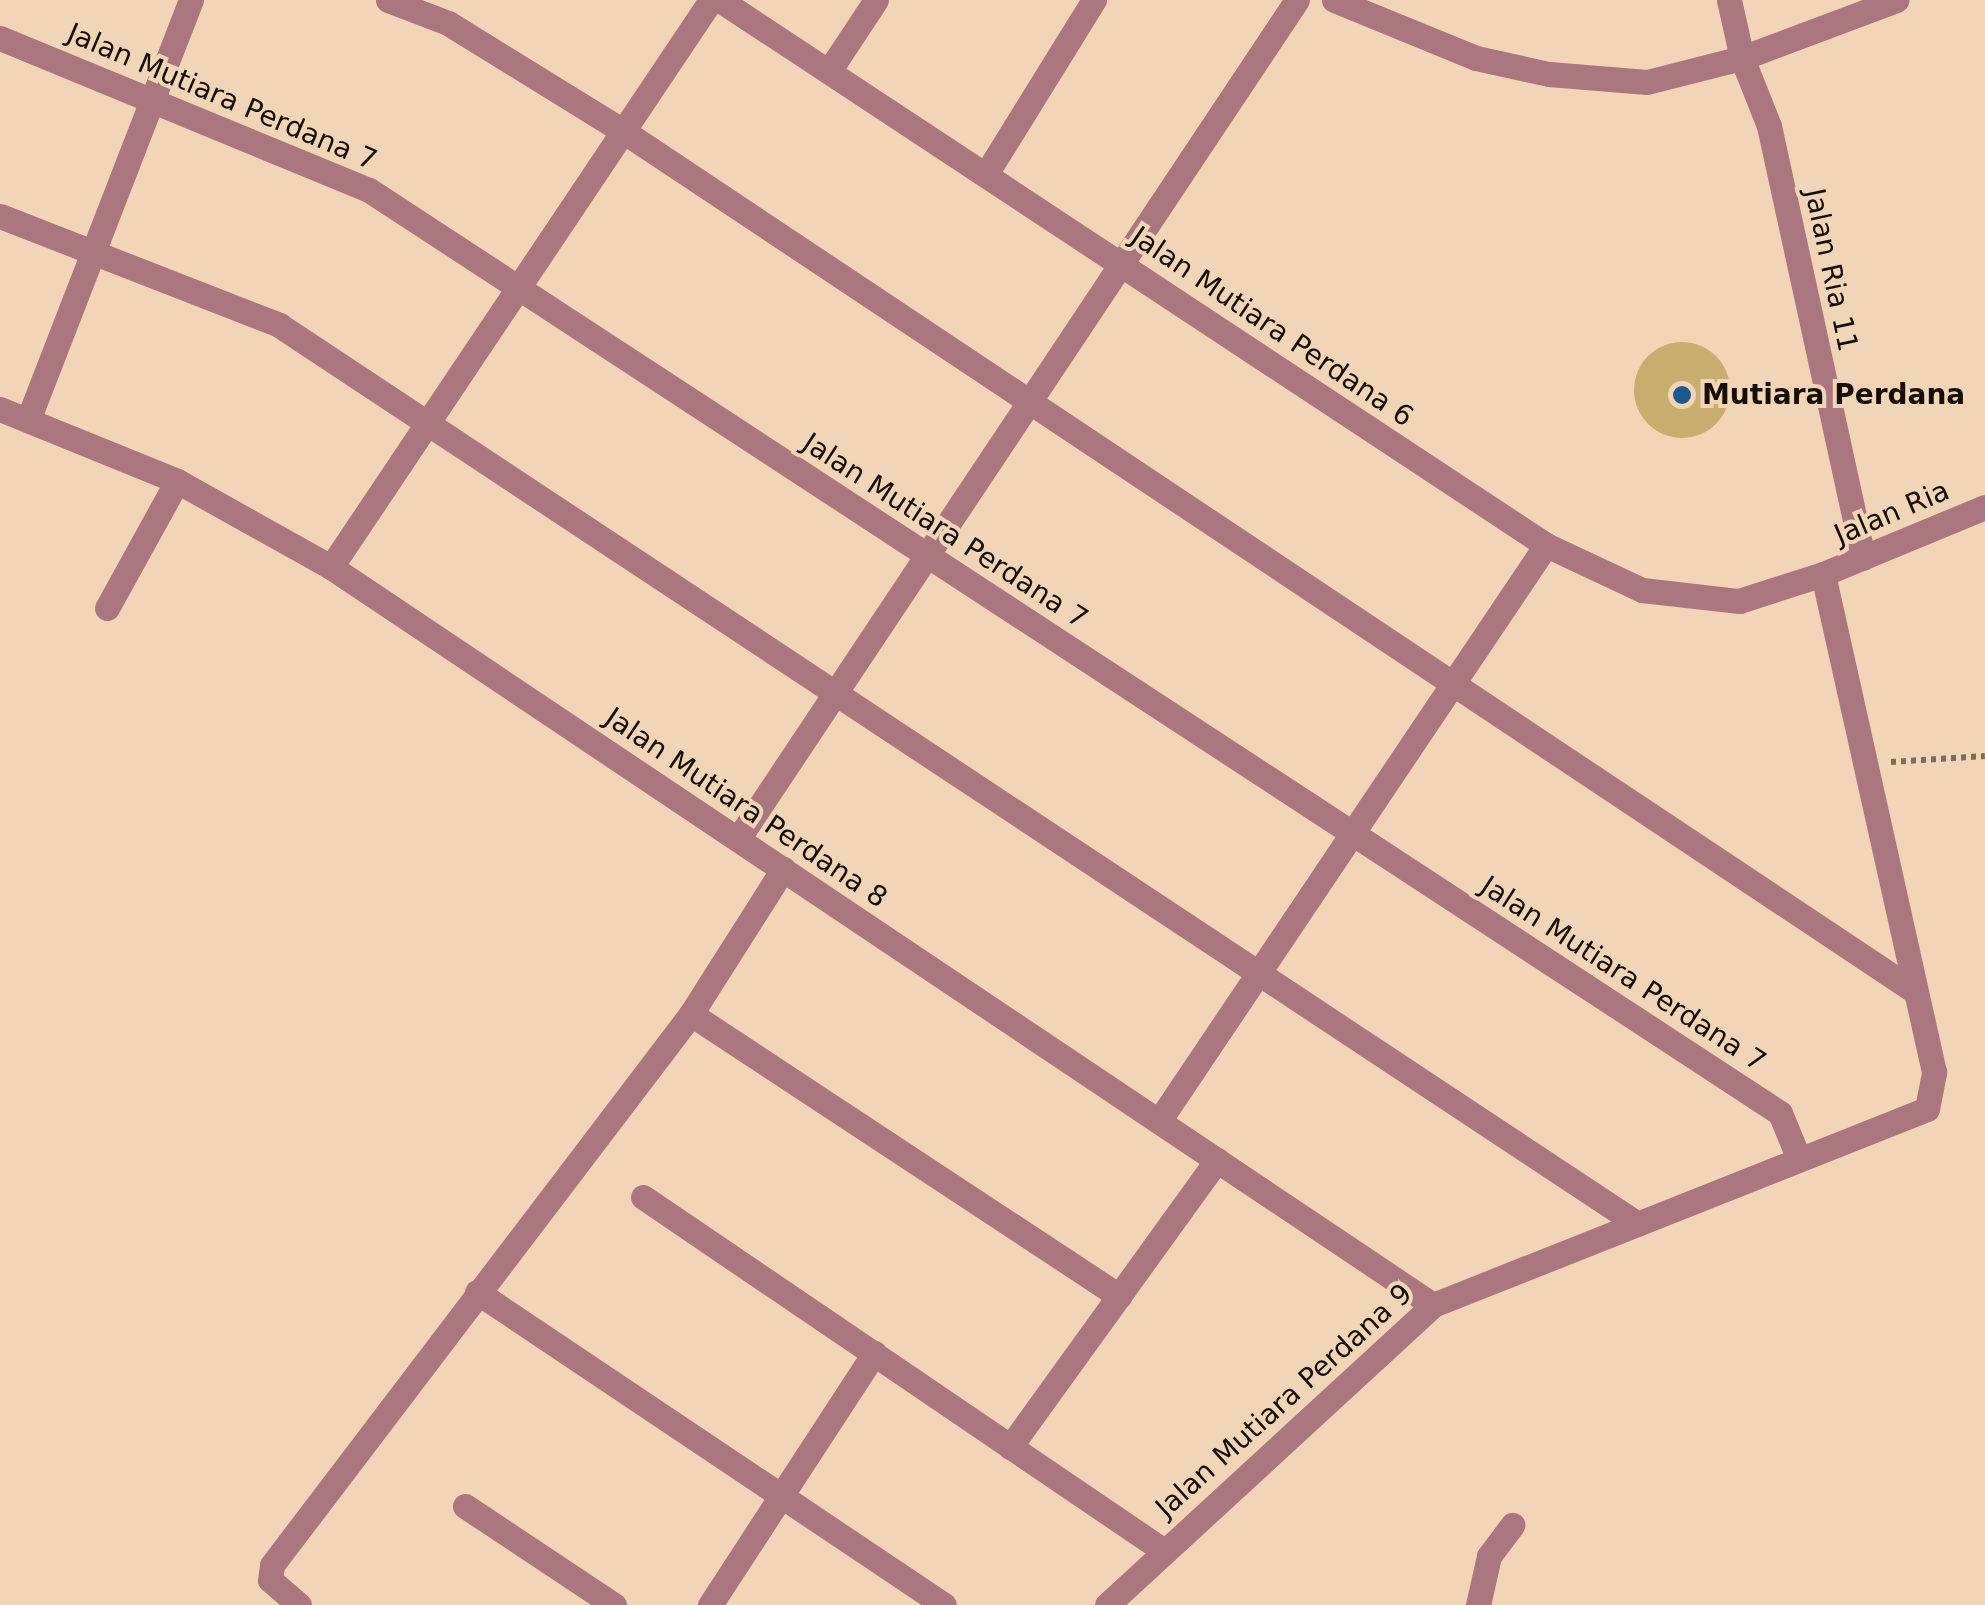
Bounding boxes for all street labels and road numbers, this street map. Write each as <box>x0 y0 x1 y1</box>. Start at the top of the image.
street label: Jalan Mutiara Perdana 7 <box>62 16 382 178</box>
street label: Jalan Ria 11 <box>1797 185 1865 355</box>
street label: Jalan Mutiara Perdana 6 <box>1125 220 1419 434</box>
street label: Jalan Mutiara Perdana 7 <box>796 426 1094 636</box>
street label: Jalan Ria <box>1830 474 1954 552</box>
street label: Jalan Mutiara Perdana 8 <box>599 701 893 915</box>
street label: Jalan Mutiara Perdana 7 <box>1474 869 1772 1079</box>
street label: Jalan Mutiara Perdana 9 <box>1149 1277 1419 1525</box>

